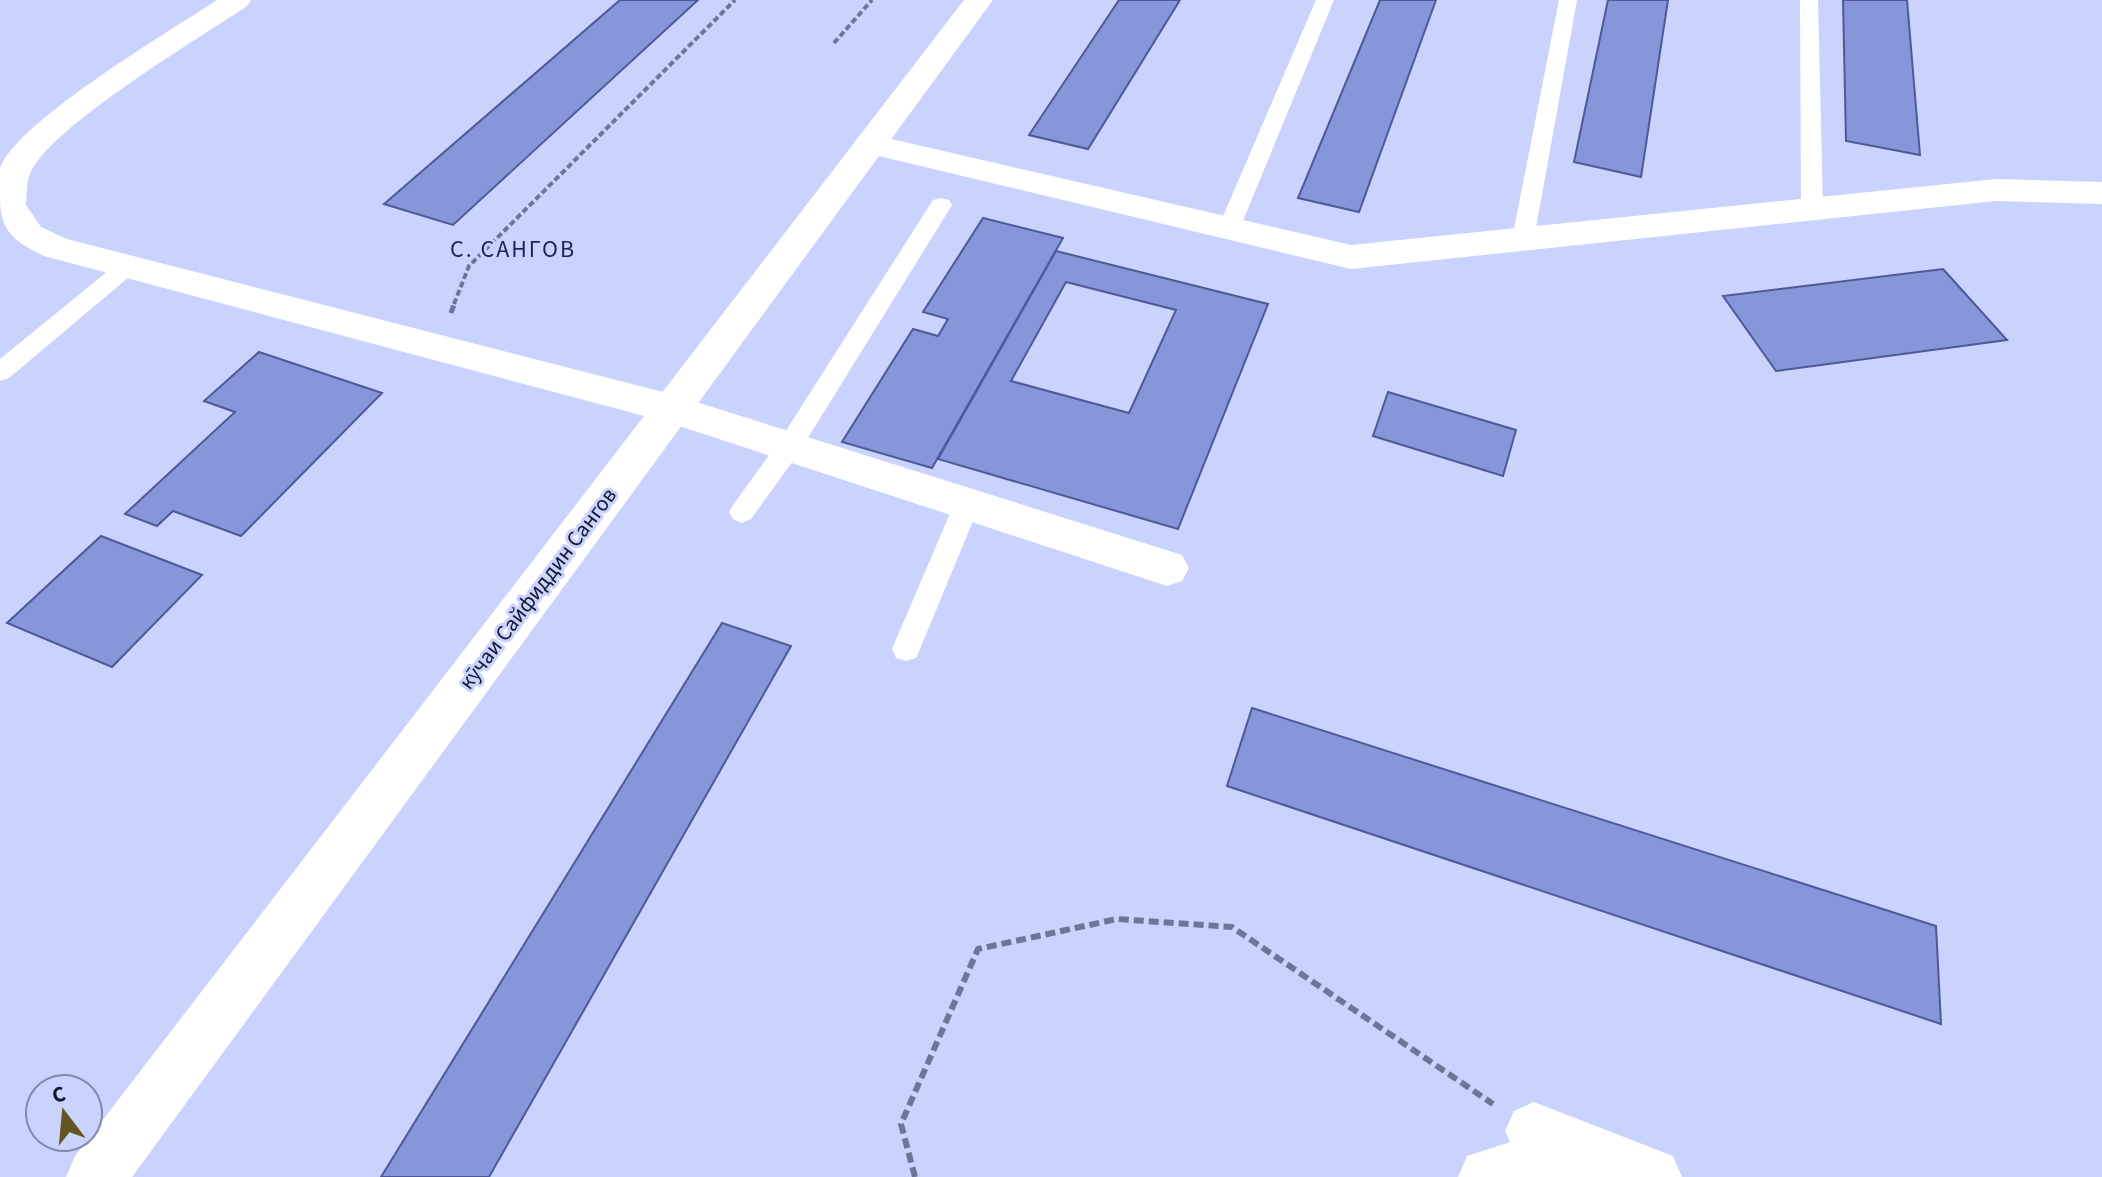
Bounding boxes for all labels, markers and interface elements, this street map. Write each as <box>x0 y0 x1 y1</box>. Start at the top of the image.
district label: С. САНГОВ <box>450 232 576 267</box>
street label: кӯчаи Сайфиддин Сангов <box>451 481 624 696</box>
north arrow <box>24 1073 104 1153</box>
text: С <box>48 1078 70 1112</box>

